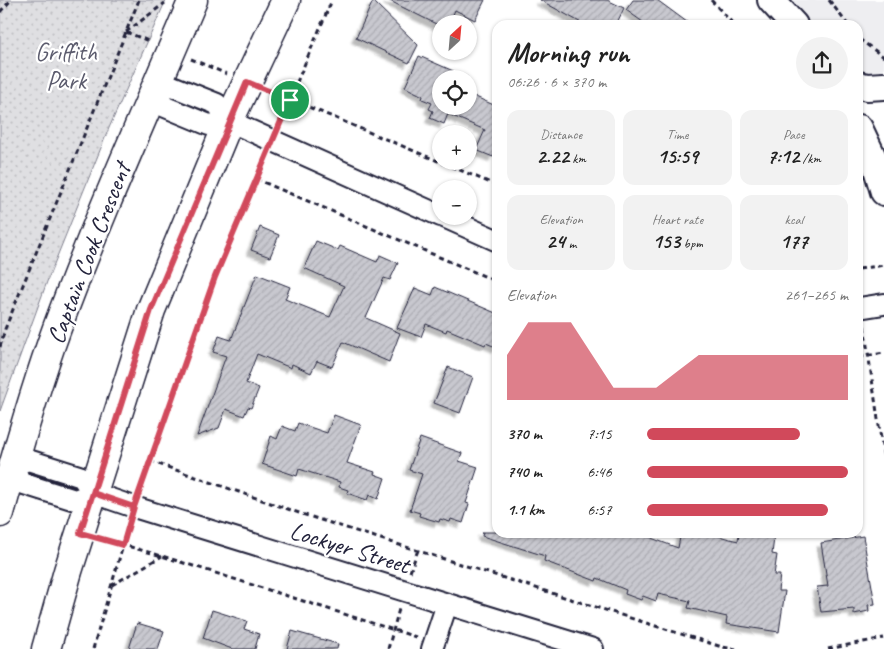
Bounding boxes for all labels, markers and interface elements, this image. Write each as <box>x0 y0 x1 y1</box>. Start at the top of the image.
north arrow <box>432 15 478 60</box>
map controls <box>432 15 477 225</box>
text: Morning run <box>507 35 629 70</box>
park label: Griffith Park <box>35 36 98 97</box>
button: share <box>796 37 848 89</box>
button: locate <box>432 70 477 115</box>
text: 06:26 · 6 × 370 m <box>507 72 606 92</box>
pin <box>269 79 311 121</box>
icon: arrive <box>276 86 304 114</box>
button: + <box>432 125 477 170</box>
text: Distance <box>540 126 582 143</box>
text: Time <box>667 126 688 143</box>
text: Pace <box>783 126 805 143</box>
text: 2.22 <box>536 143 569 169</box>
text: 15:59 <box>657 143 698 169</box>
text: 7:12 <box>767 143 799 169</box>
text: km <box>569 150 586 167</box>
text: /km <box>799 150 821 167</box>
street label: Captain Cook Crescent <box>40 155 139 348</box>
button: − <box>432 180 477 225</box>
text: Elevation <box>540 211 583 228</box>
text: Heart rate <box>652 211 703 228</box>
text: kcal <box>785 211 803 228</box>
text: 24 <box>546 228 565 254</box>
text: 153 <box>652 228 680 254</box>
text: 177 <box>780 228 808 254</box>
text: m <box>565 235 576 252</box>
text: bpm <box>680 235 703 252</box>
text: Elevation <box>507 285 556 305</box>
text: 261–265 m <box>785 285 848 305</box>
text: 370 m <box>507 424 542 444</box>
text: 7:15 <box>587 424 612 444</box>
text: 740 m <box>507 462 542 482</box>
text: 6:46 <box>587 462 612 482</box>
text: 1.1 km <box>507 500 544 520</box>
text: 6:57 <box>587 500 612 520</box>
street label: Lockyer Street <box>286 515 416 582</box>

